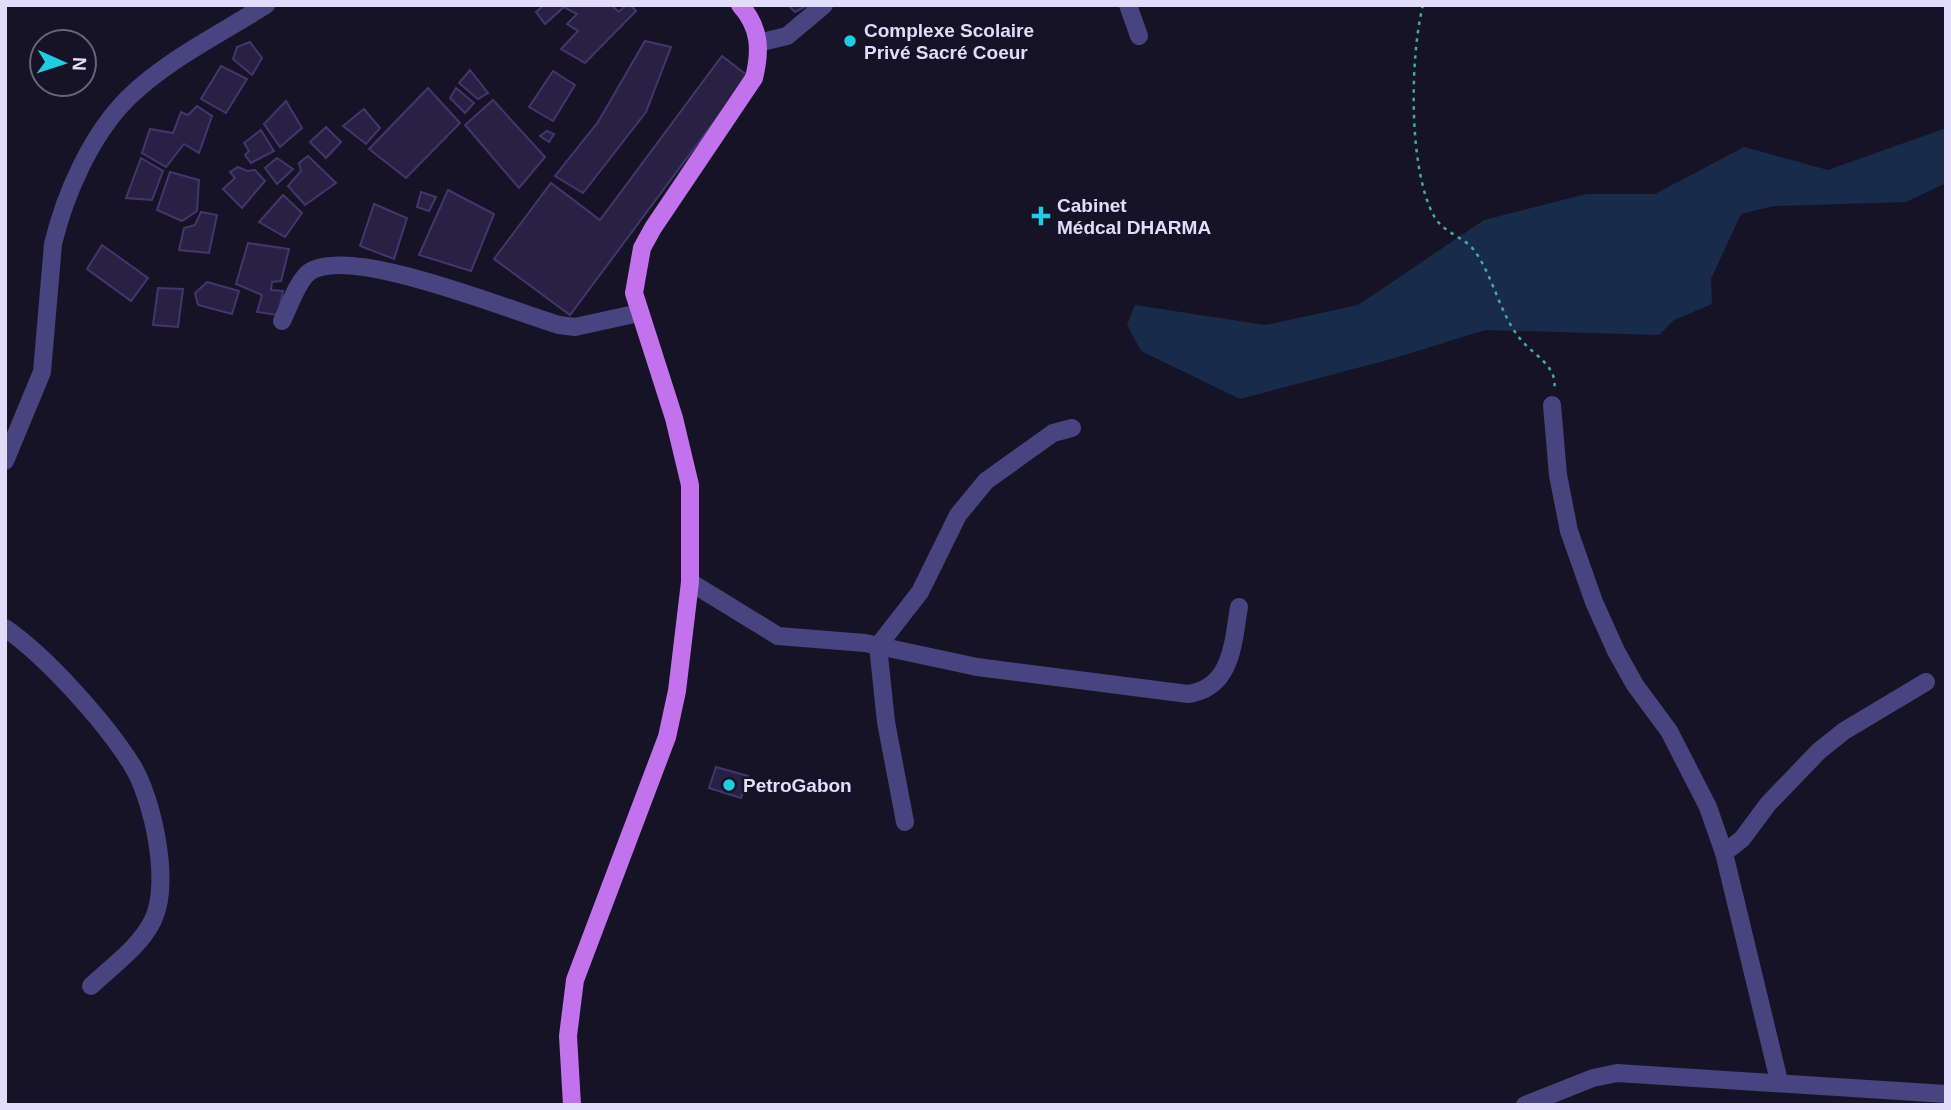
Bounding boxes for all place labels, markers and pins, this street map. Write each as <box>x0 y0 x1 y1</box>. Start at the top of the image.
place label: Complexe Scolaire Privé Sacré Coeur <box>864 20 1034 63</box>
marker: Complexe Scolaire Privé Sacré Coeur <box>842 33 858 49</box>
place label: Cabinet Médcal DHARMA <box>1057 195 1211 238</box>
marker: Cabinet Médcal DHARMA <box>1031 206 1051 226</box>
place label: PetroGabon <box>743 775 852 796</box>
marker: PetroGabon <box>721 777 737 793</box>

